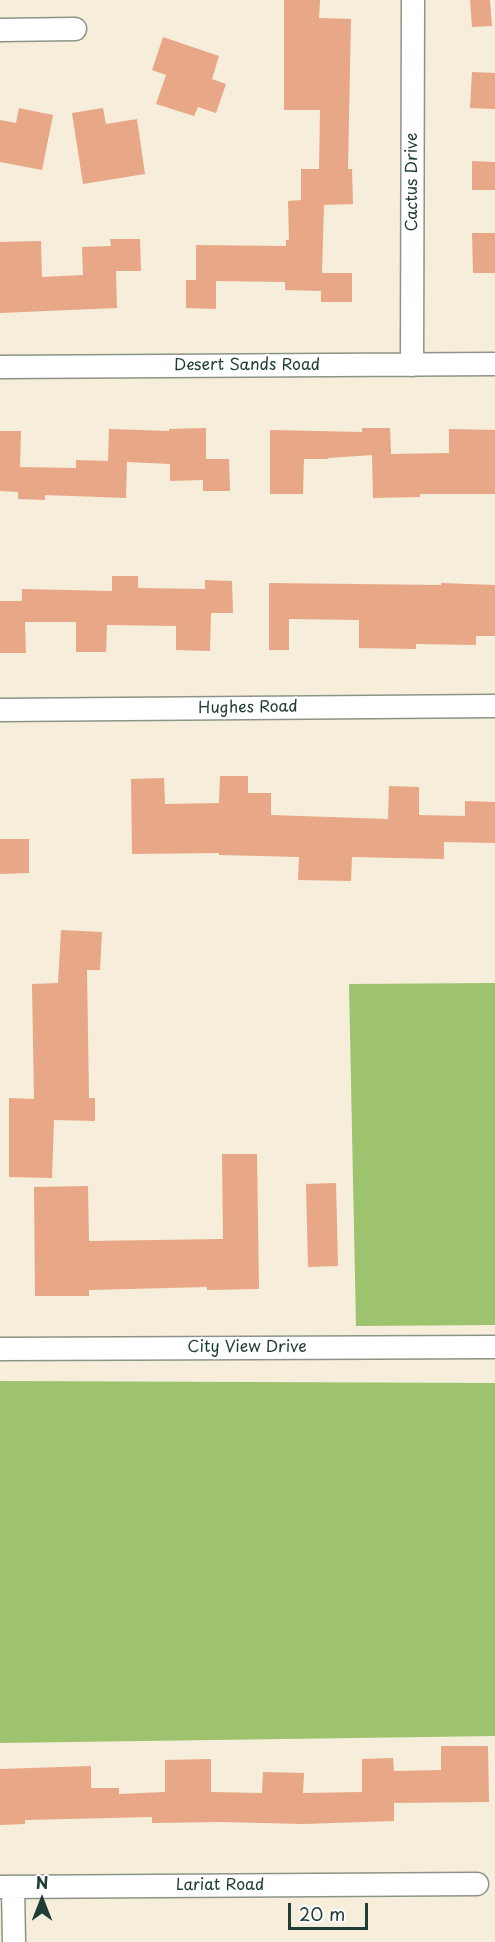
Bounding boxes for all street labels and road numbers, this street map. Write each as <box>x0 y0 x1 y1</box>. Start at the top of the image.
street label: Cactus Drive <box>403 132 423 232</box>
street label: Desert Sands Road <box>174 356 320 376</box>
street label: Hughes Road <box>198 698 298 718</box>
street label: City View Drive <box>187 1338 307 1358</box>
street label: Lariat Road <box>176 1876 264 1896</box>

